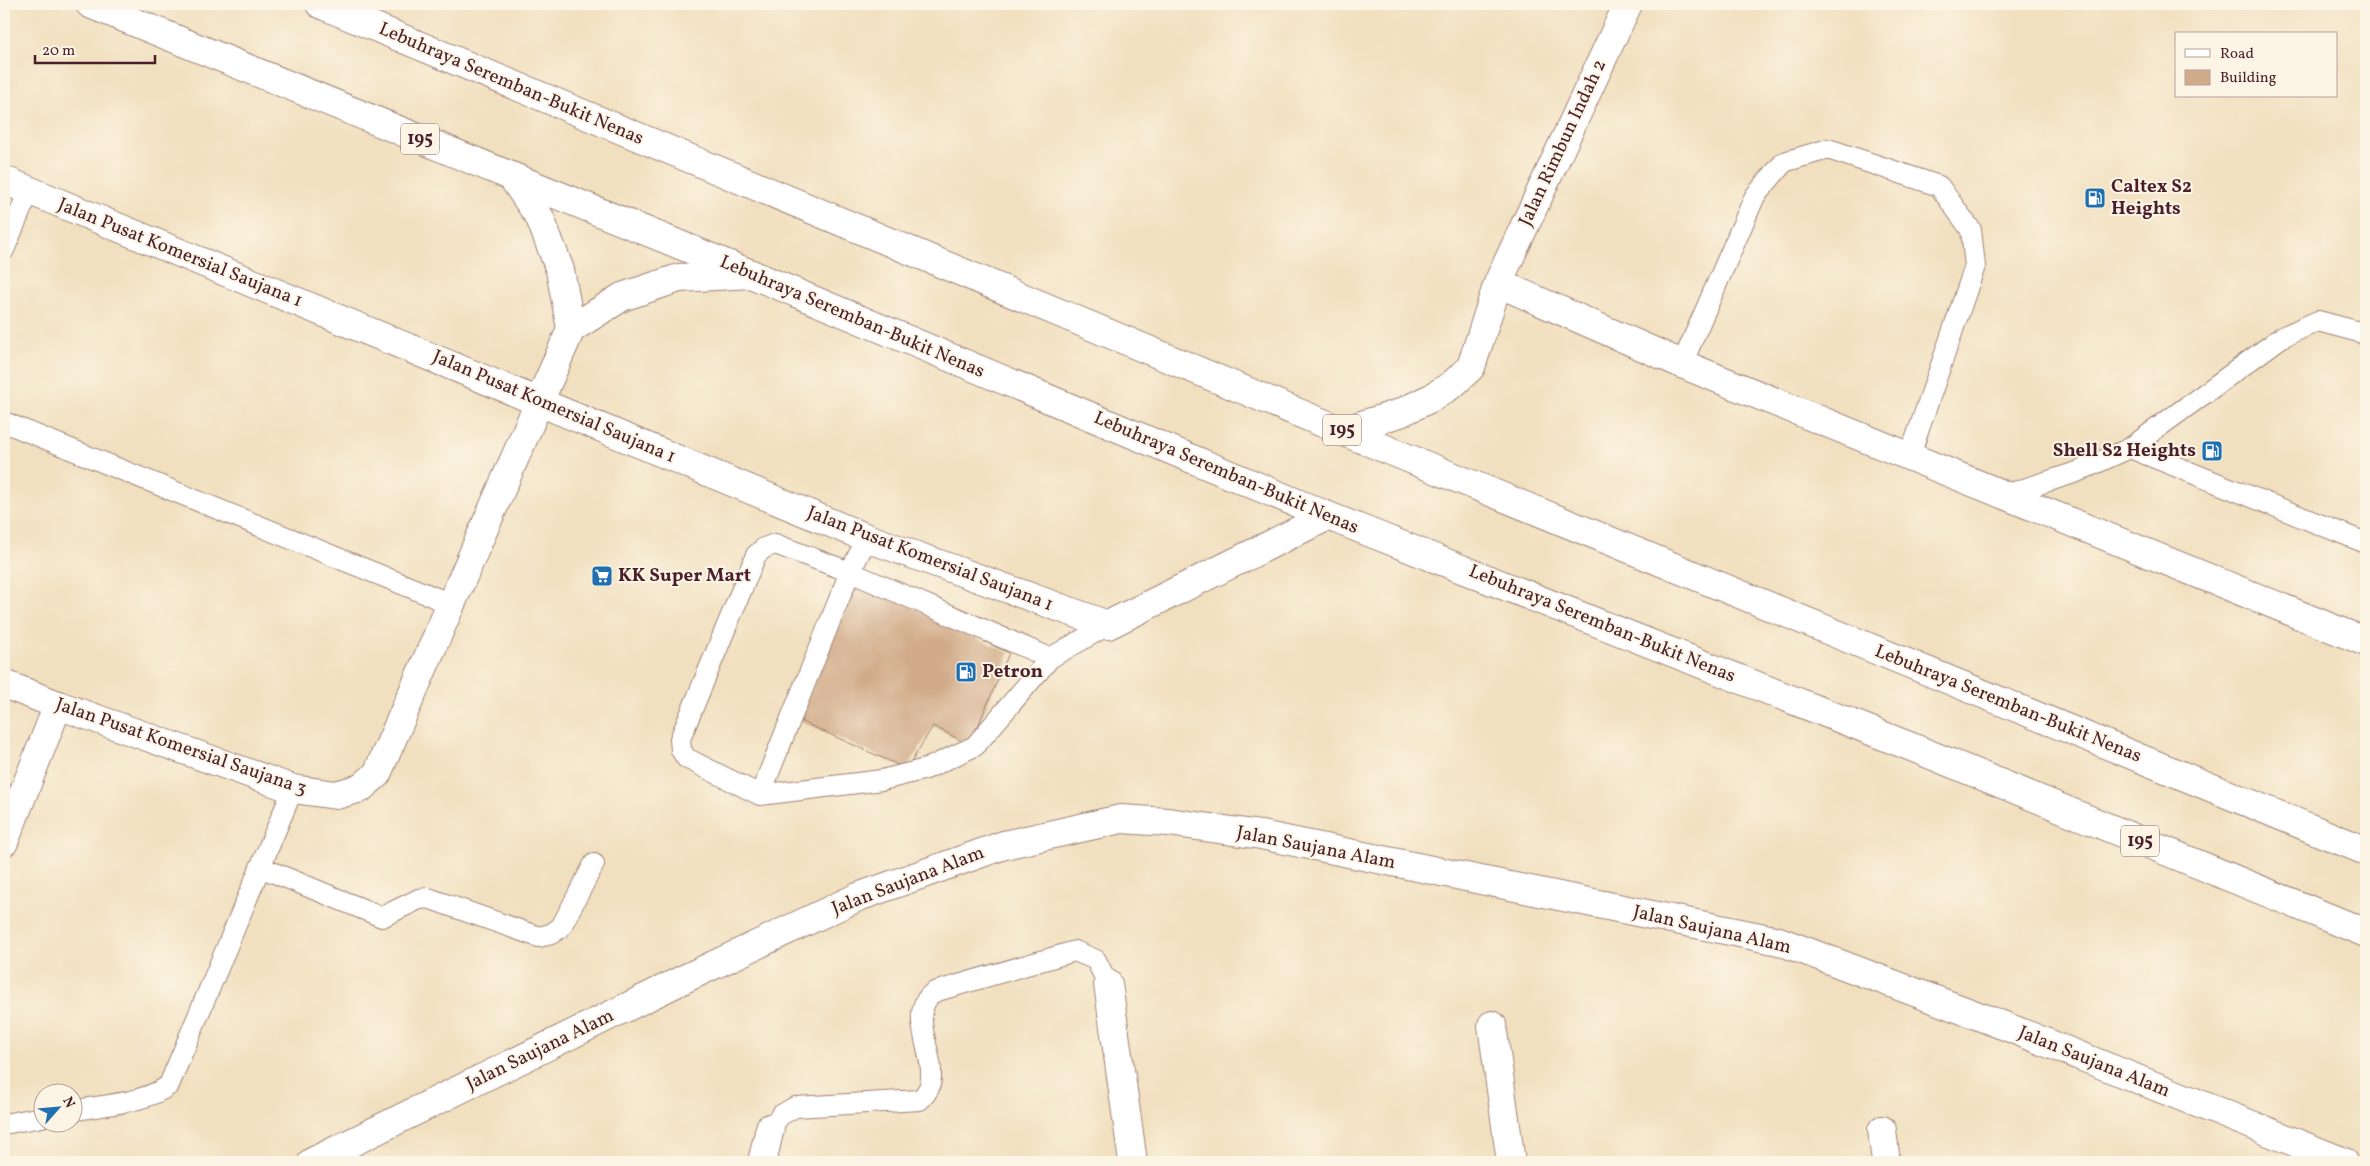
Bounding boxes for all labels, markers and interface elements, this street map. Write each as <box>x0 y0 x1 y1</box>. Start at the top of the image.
street label: Lebuhraya Seremban-Bukit Nenas <box>375 16 647 152</box>
scale bar <box>35 32 155 64</box>
legend <box>2175 32 2338 98</box>
text: 20 m <box>42 41 75 62</box>
text: Road <box>2220 44 2254 65</box>
street label: Jalan Rimbun Indah 2 <box>1513 55 1613 231</box>
text: Building <box>2220 68 2277 89</box>
road number: 195 <box>401 124 439 154</box>
place label: Caltex S2 Heights <box>2111 174 2192 222</box>
fuel station icon: Caltex S2 Heights <box>2083 186 2107 210</box>
street label: Jalan Pusat Komersial Saujana 1 <box>54 192 306 314</box>
street label: Lebuhraya Seremban-Bukit Nenas <box>716 249 988 385</box>
street label: Jalan Pusat Komersial Saujana 1 <box>428 344 680 470</box>
street label: Lebuhraya Seremban-Bukit Nenas <box>1090 405 1362 541</box>
road number: 195 <box>1323 414 1361 446</box>
place label: Shell S2 Heights <box>2053 438 2196 464</box>
fuel station icon: Shell S2 Heights <box>2200 439 2224 463</box>
street label: Jalan Pusat Komersial Saujana 1 <box>803 500 1057 618</box>
street label: Lebuhraya Seremban-Bukit Nenas <box>1465 558 1739 690</box>
place label: KK Super Mart <box>618 563 751 589</box>
supermarket icon: KK Super Mart <box>590 564 614 588</box>
street label: Lebuhraya Seremban-Bukit Nenas <box>1871 638 2145 770</box>
place label: Petron <box>982 659 1043 685</box>
fuel station icon: Petron <box>954 660 978 684</box>
street label: Jalan Pusat Komersial Saujana 3 <box>52 692 310 802</box>
street label: Jalan Saujana Alam <box>1234 820 1398 876</box>
road number: 195 <box>2121 826 2159 856</box>
street label: Jalan Saujana Alam <box>828 840 988 922</box>
street label: Jalan Saujana Alam <box>1630 899 1794 961</box>
street label: Jalan Saujana Alam <box>462 1003 618 1097</box>
street label: Jalan Saujana Alam <box>2014 1020 2174 1104</box>
north arrow <box>32 1084 82 1134</box>
text: N <box>57 1094 79 1112</box>

